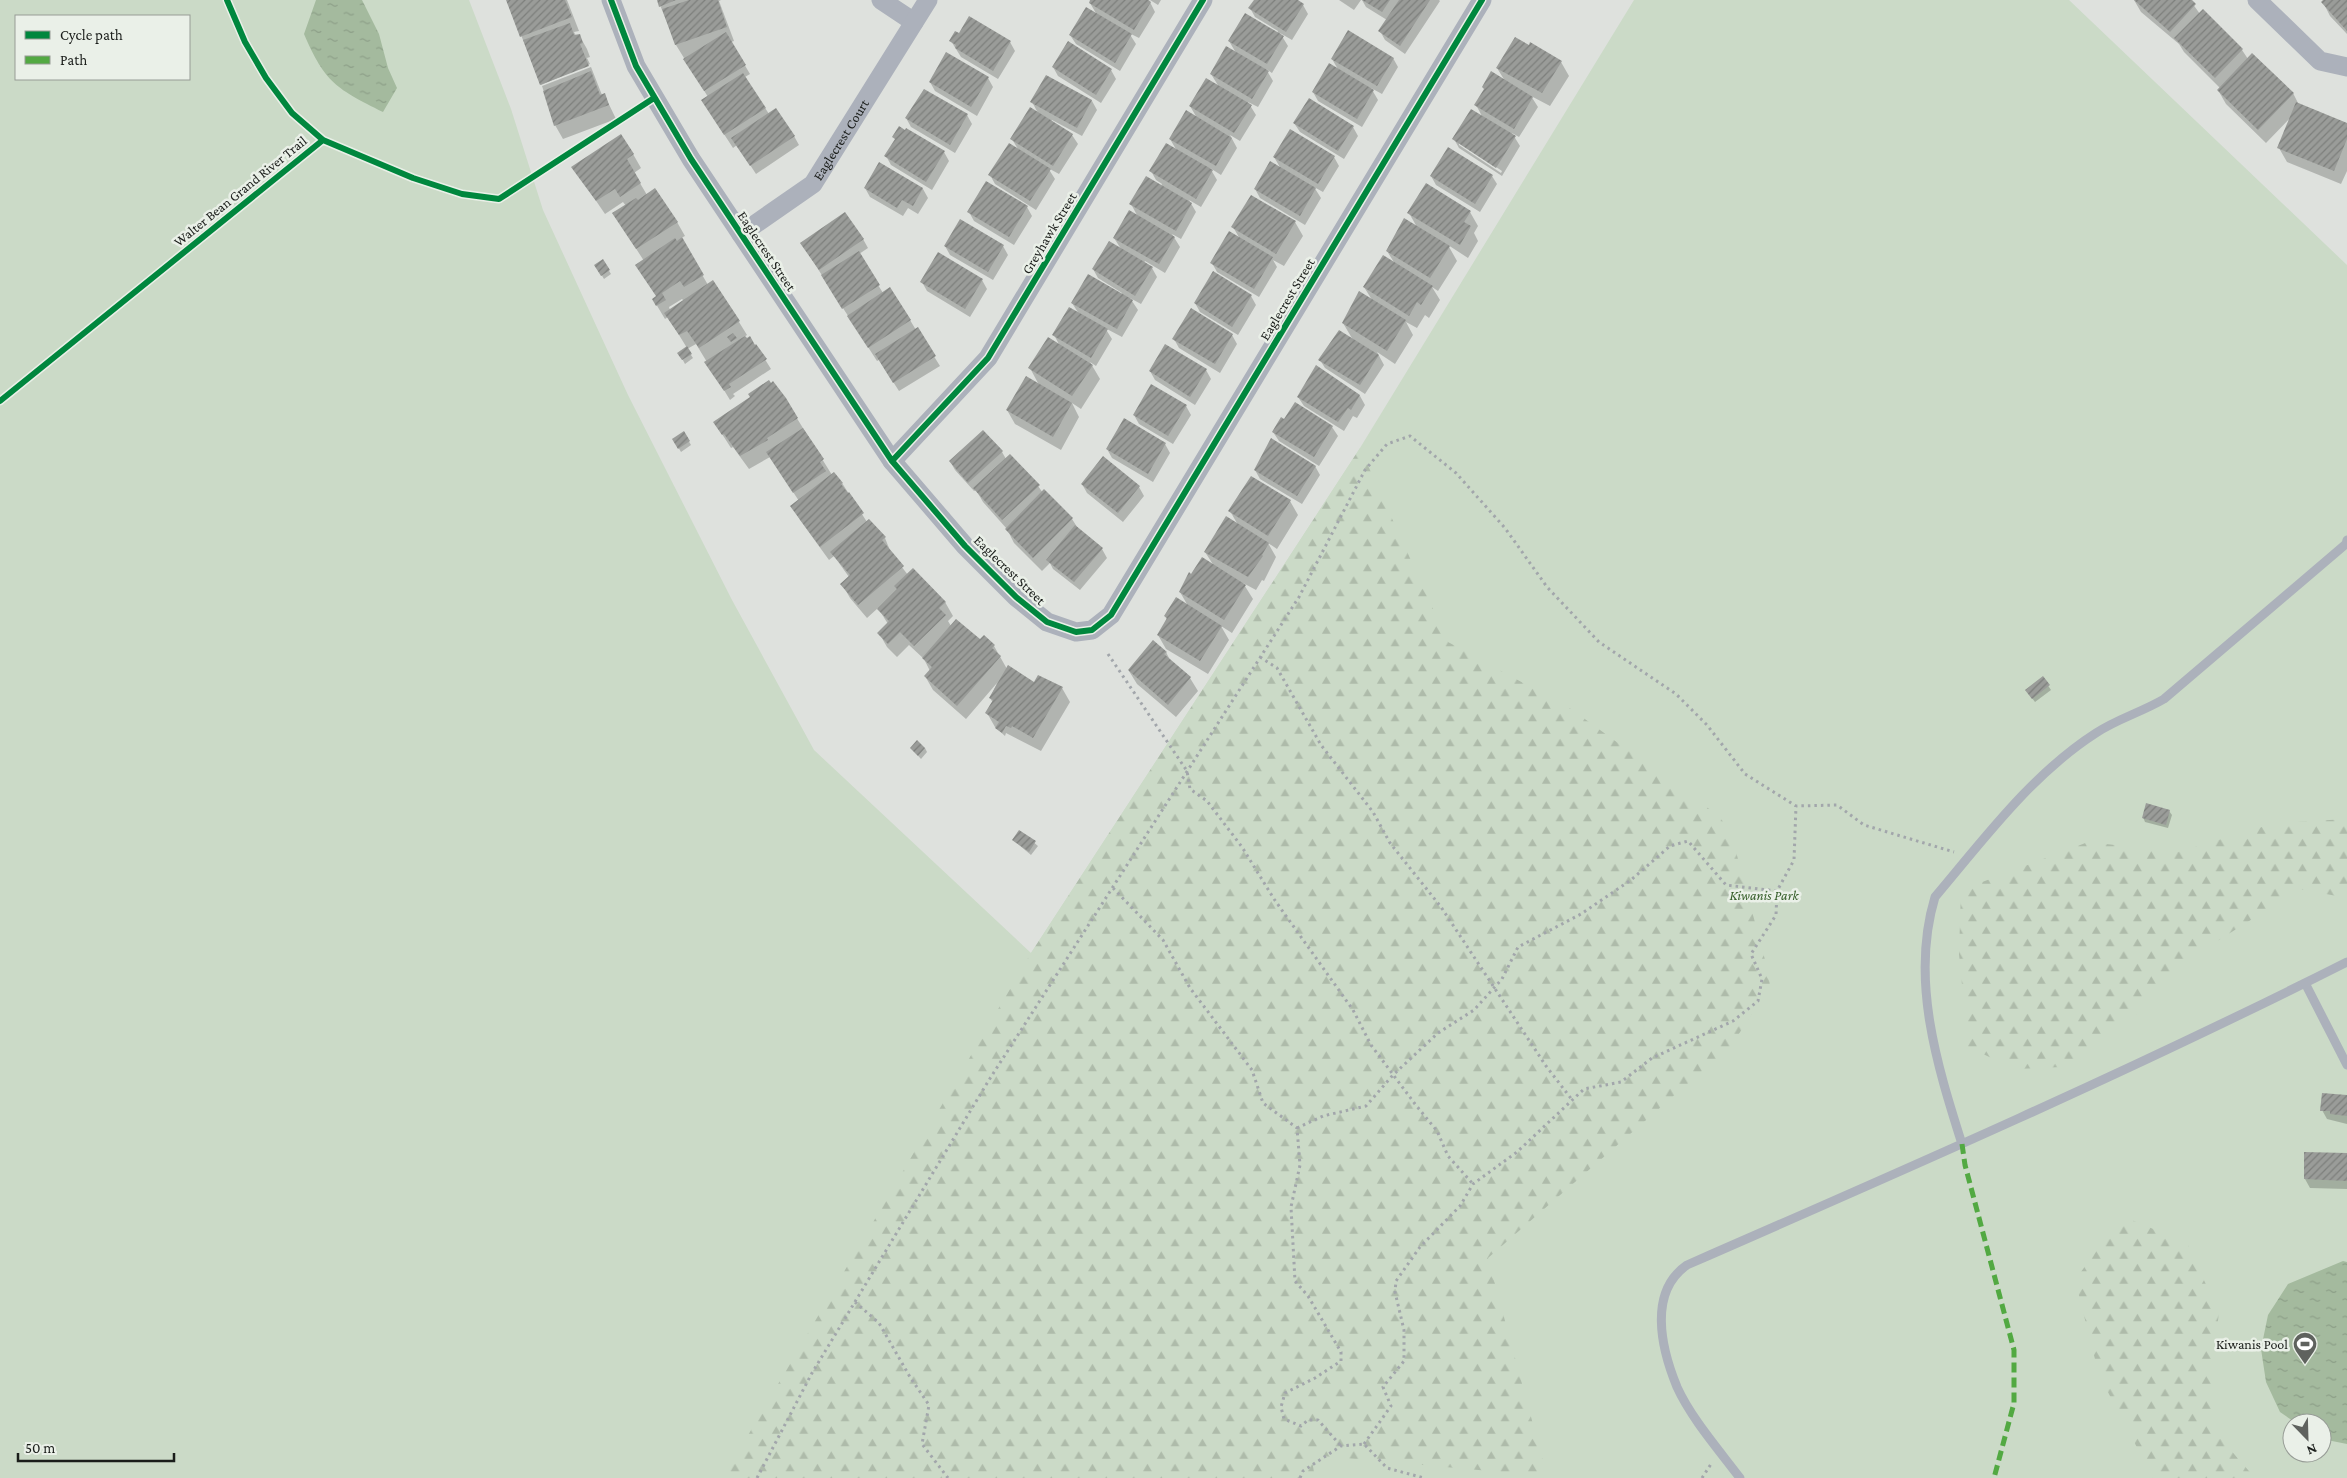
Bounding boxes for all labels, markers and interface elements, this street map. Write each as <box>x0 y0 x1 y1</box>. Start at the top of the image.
legend <box>15 15 190 80</box>
text: Cycle path <box>60 27 123 44</box>
text: Path <box>60 52 87 68</box>
street label: Eaglecrest Court <box>809 96 872 183</box>
street label: Walter Bean Grand River Trail <box>170 132 310 250</box>
street label: Greyhawk Street <box>1018 189 1080 277</box>
street label: Eaglecrest Street <box>734 208 800 294</box>
street label: Eaglecrest Street <box>1256 255 1318 343</box>
street label: Eaglecrest Street <box>971 532 1049 608</box>
park label: Kiwanis Park <box>1729 887 1799 903</box>
sports icon: Kiwanis Pool <box>2292 1331 2318 1365</box>
place label: Kiwanis Pool <box>2216 1336 2288 1352</box>
north arrow <box>2282 1413 2332 1463</box>
scale bar <box>18 1430 174 1462</box>
text: 50 m <box>25 1440 55 1456</box>
text: N <box>2304 1441 2320 1459</box>

